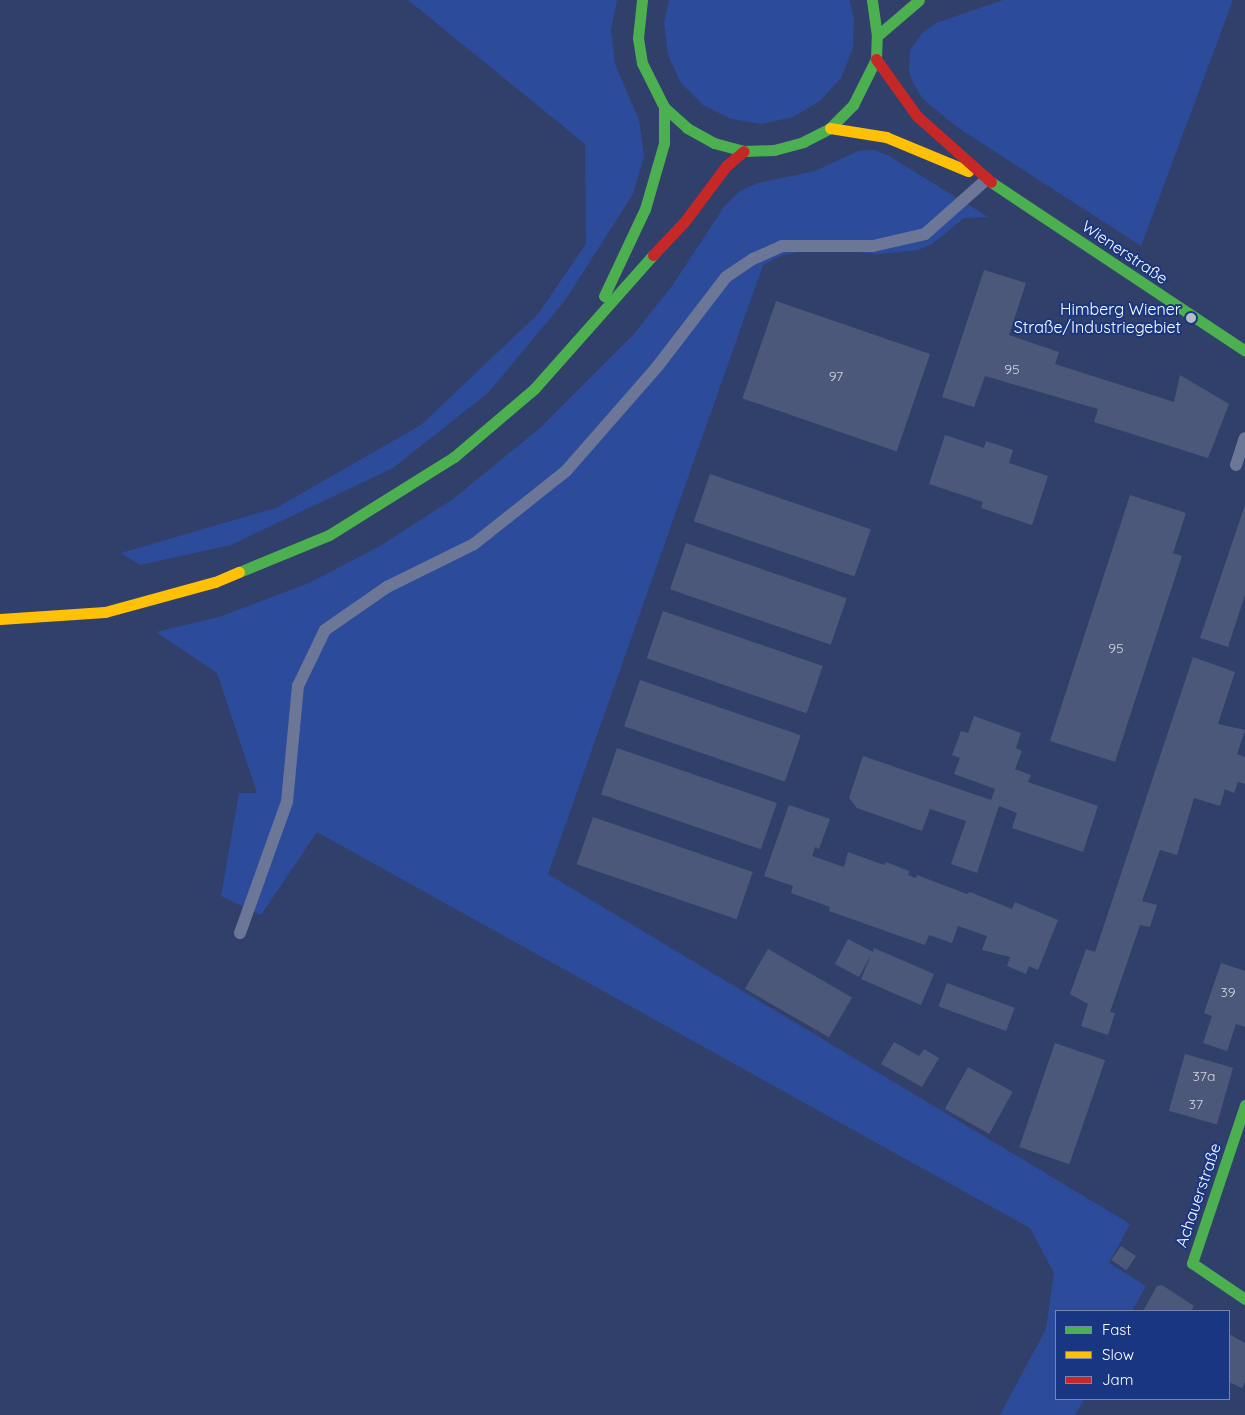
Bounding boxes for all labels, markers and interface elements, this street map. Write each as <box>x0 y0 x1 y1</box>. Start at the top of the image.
street label: Wienerstraße <box>1078 216 1172 288</box>
place label: Himberg Wiener Straße/Industriegebiet <box>1014 299 1181 337</box>
marker: Himberg Wiener Straße/Industriegebiet <box>1185 312 1197 324</box>
house number: 95 <box>1004 361 1020 377</box>
house number: 97 <box>829 368 843 384</box>
house number: 95 <box>1108 640 1124 656</box>
house number: 39 <box>1220 984 1236 1000</box>
house number: 37a <box>1192 1068 1216 1084</box>
house number: 37 <box>1189 1096 1203 1112</box>
street label: Achauerstraße <box>1171 1140 1225 1250</box>
legend <box>1055 1310 1230 1400</box>
text: Fast <box>1102 1320 1131 1339</box>
text: Slow <box>1102 1345 1134 1364</box>
text: Jam <box>1102 1370 1133 1389</box>

